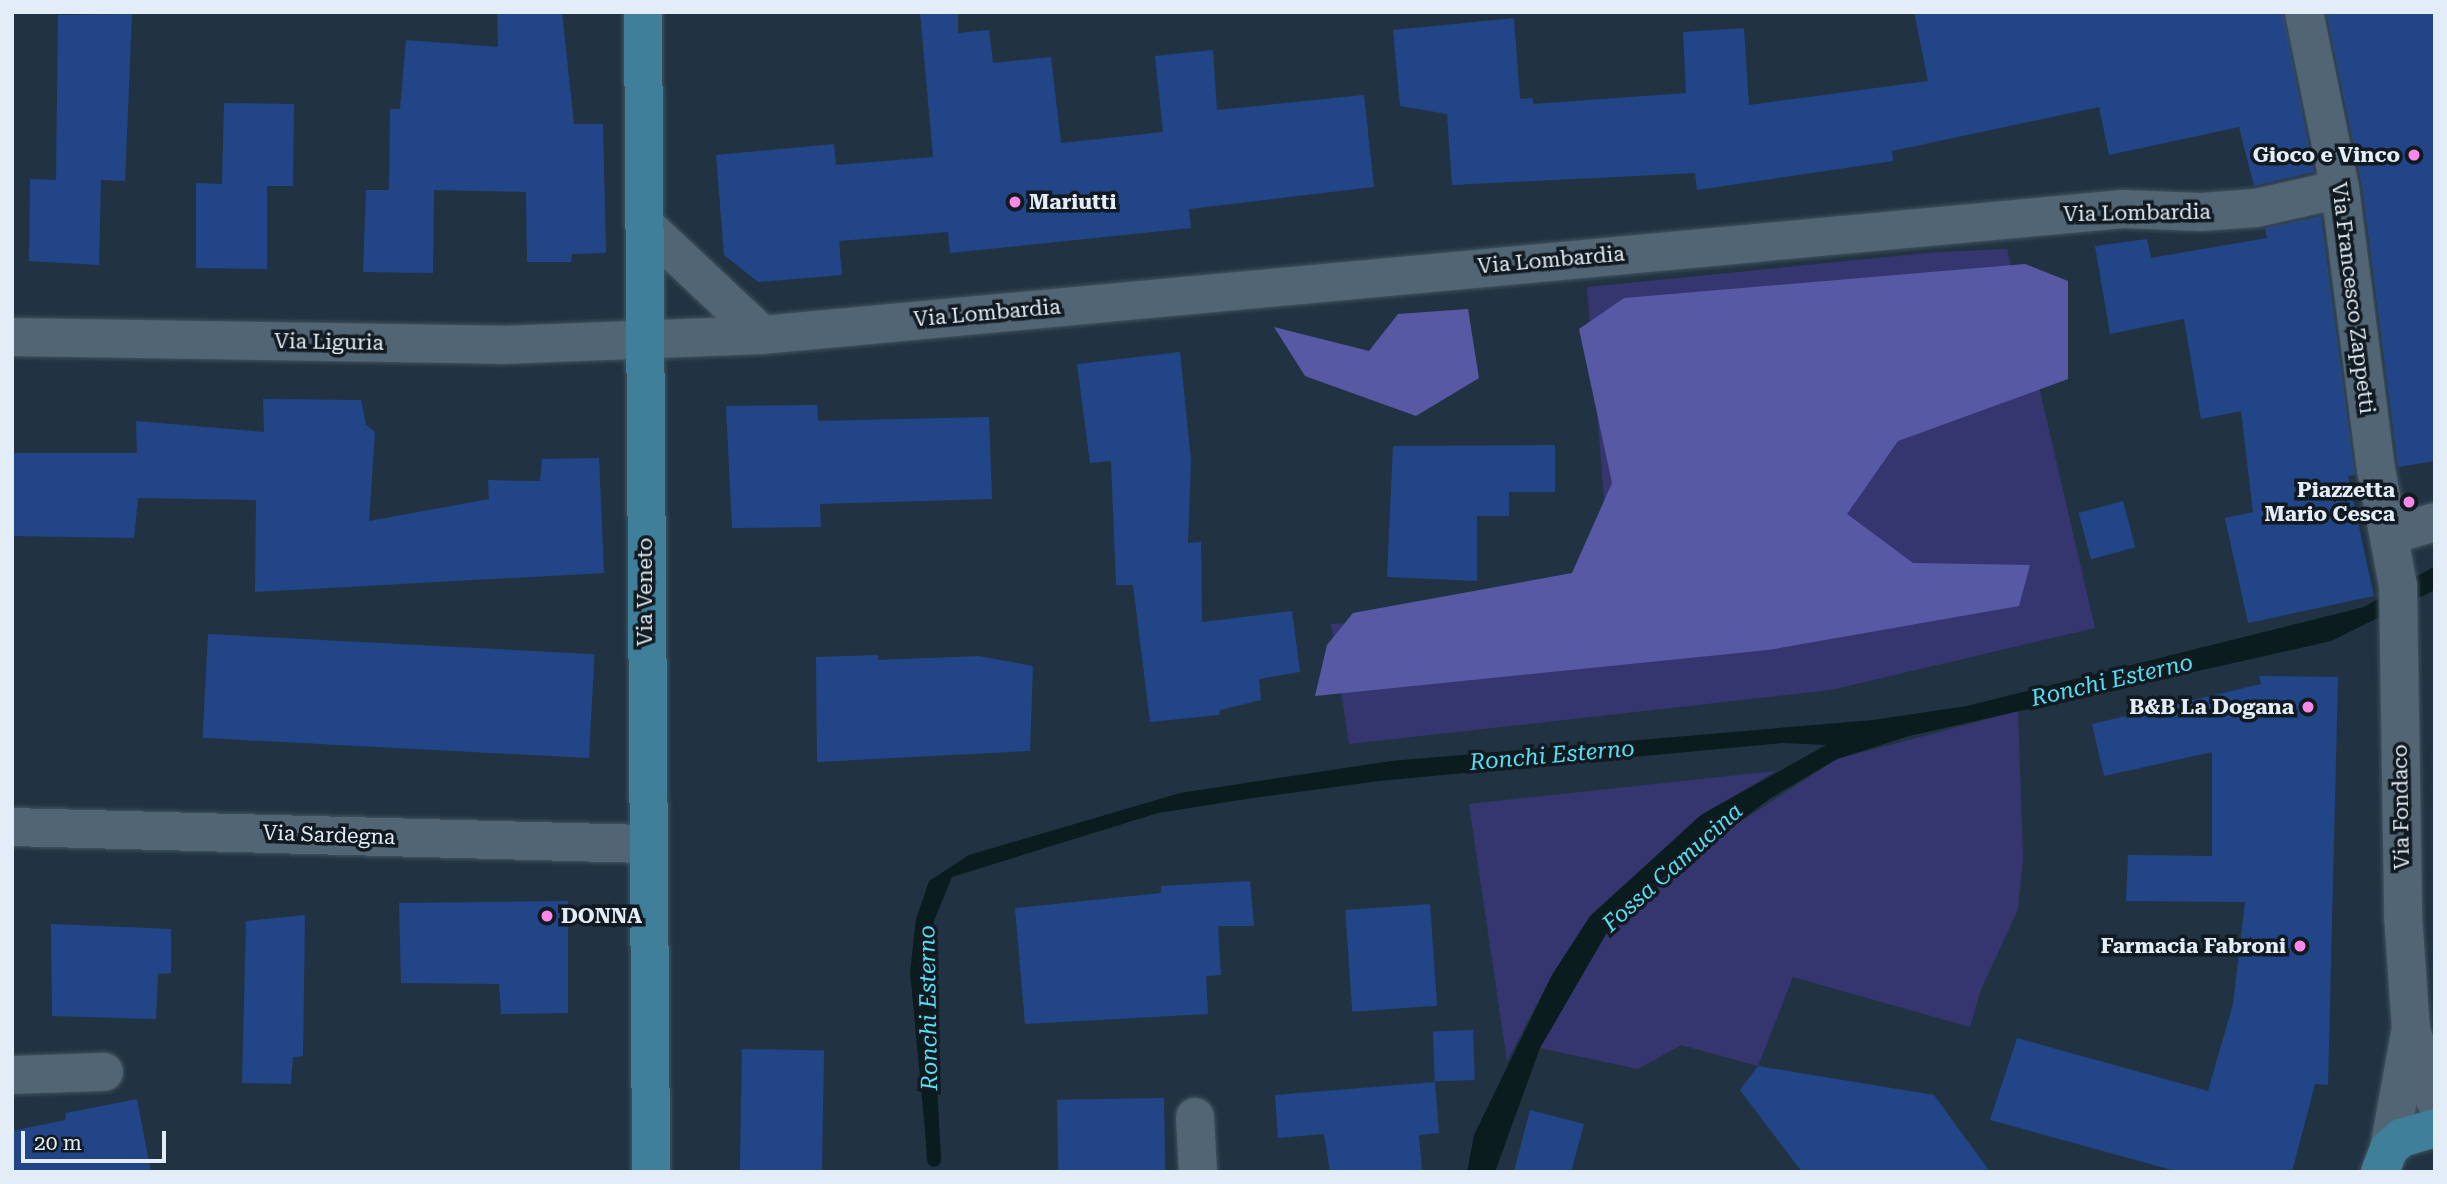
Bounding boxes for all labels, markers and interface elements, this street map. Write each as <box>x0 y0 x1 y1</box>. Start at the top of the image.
place label: Gioco e Vinco <box>2253 142 2400 168</box>
marker: Gioco e Vinco <box>2406 147 2422 163</box>
street label: Via Francesco Zappetti <box>2326 181 2380 415</box>
place label: Mariutti <box>1029 189 1116 215</box>
marker: Mariutti <box>1007 194 1023 210</box>
street label: Via Lombardia <box>2063 199 2211 227</box>
street label: Via Lombardia <box>1476 241 1626 279</box>
street label: Via Lombardia <box>912 294 1062 332</box>
street label: Via Liguria <box>274 328 384 356</box>
place label: Piazzetta Mario Cesca <box>2264 477 2395 527</box>
marker: Piazzetta Mario Cesca <box>2401 494 2417 510</box>
street label: Via Veneto <box>632 538 658 646</box>
water label: Ronchi Esterno <box>2028 649 2196 713</box>
place label: B&B La Dogana <box>2129 694 2294 720</box>
marker: B&B La Dogana <box>2300 699 2316 715</box>
water label: Ronchi Esterno <box>1468 735 1636 777</box>
street label: Via Fondaco <box>2387 744 2415 870</box>
water label: Fossa Camucina <box>1597 798 1749 938</box>
street label: Via Sardegna <box>262 820 396 850</box>
place label: DONNA <box>561 903 642 929</box>
marker: DONNA <box>539 908 555 924</box>
water label: Ronchi Esterno <box>914 925 944 1091</box>
place label: Farmacia Fabroni <box>2101 933 2286 959</box>
marker: Farmacia Fabroni <box>2292 938 2308 954</box>
scale bar <box>24 1118 170 1162</box>
text: 20 m <box>34 1131 82 1155</box>

